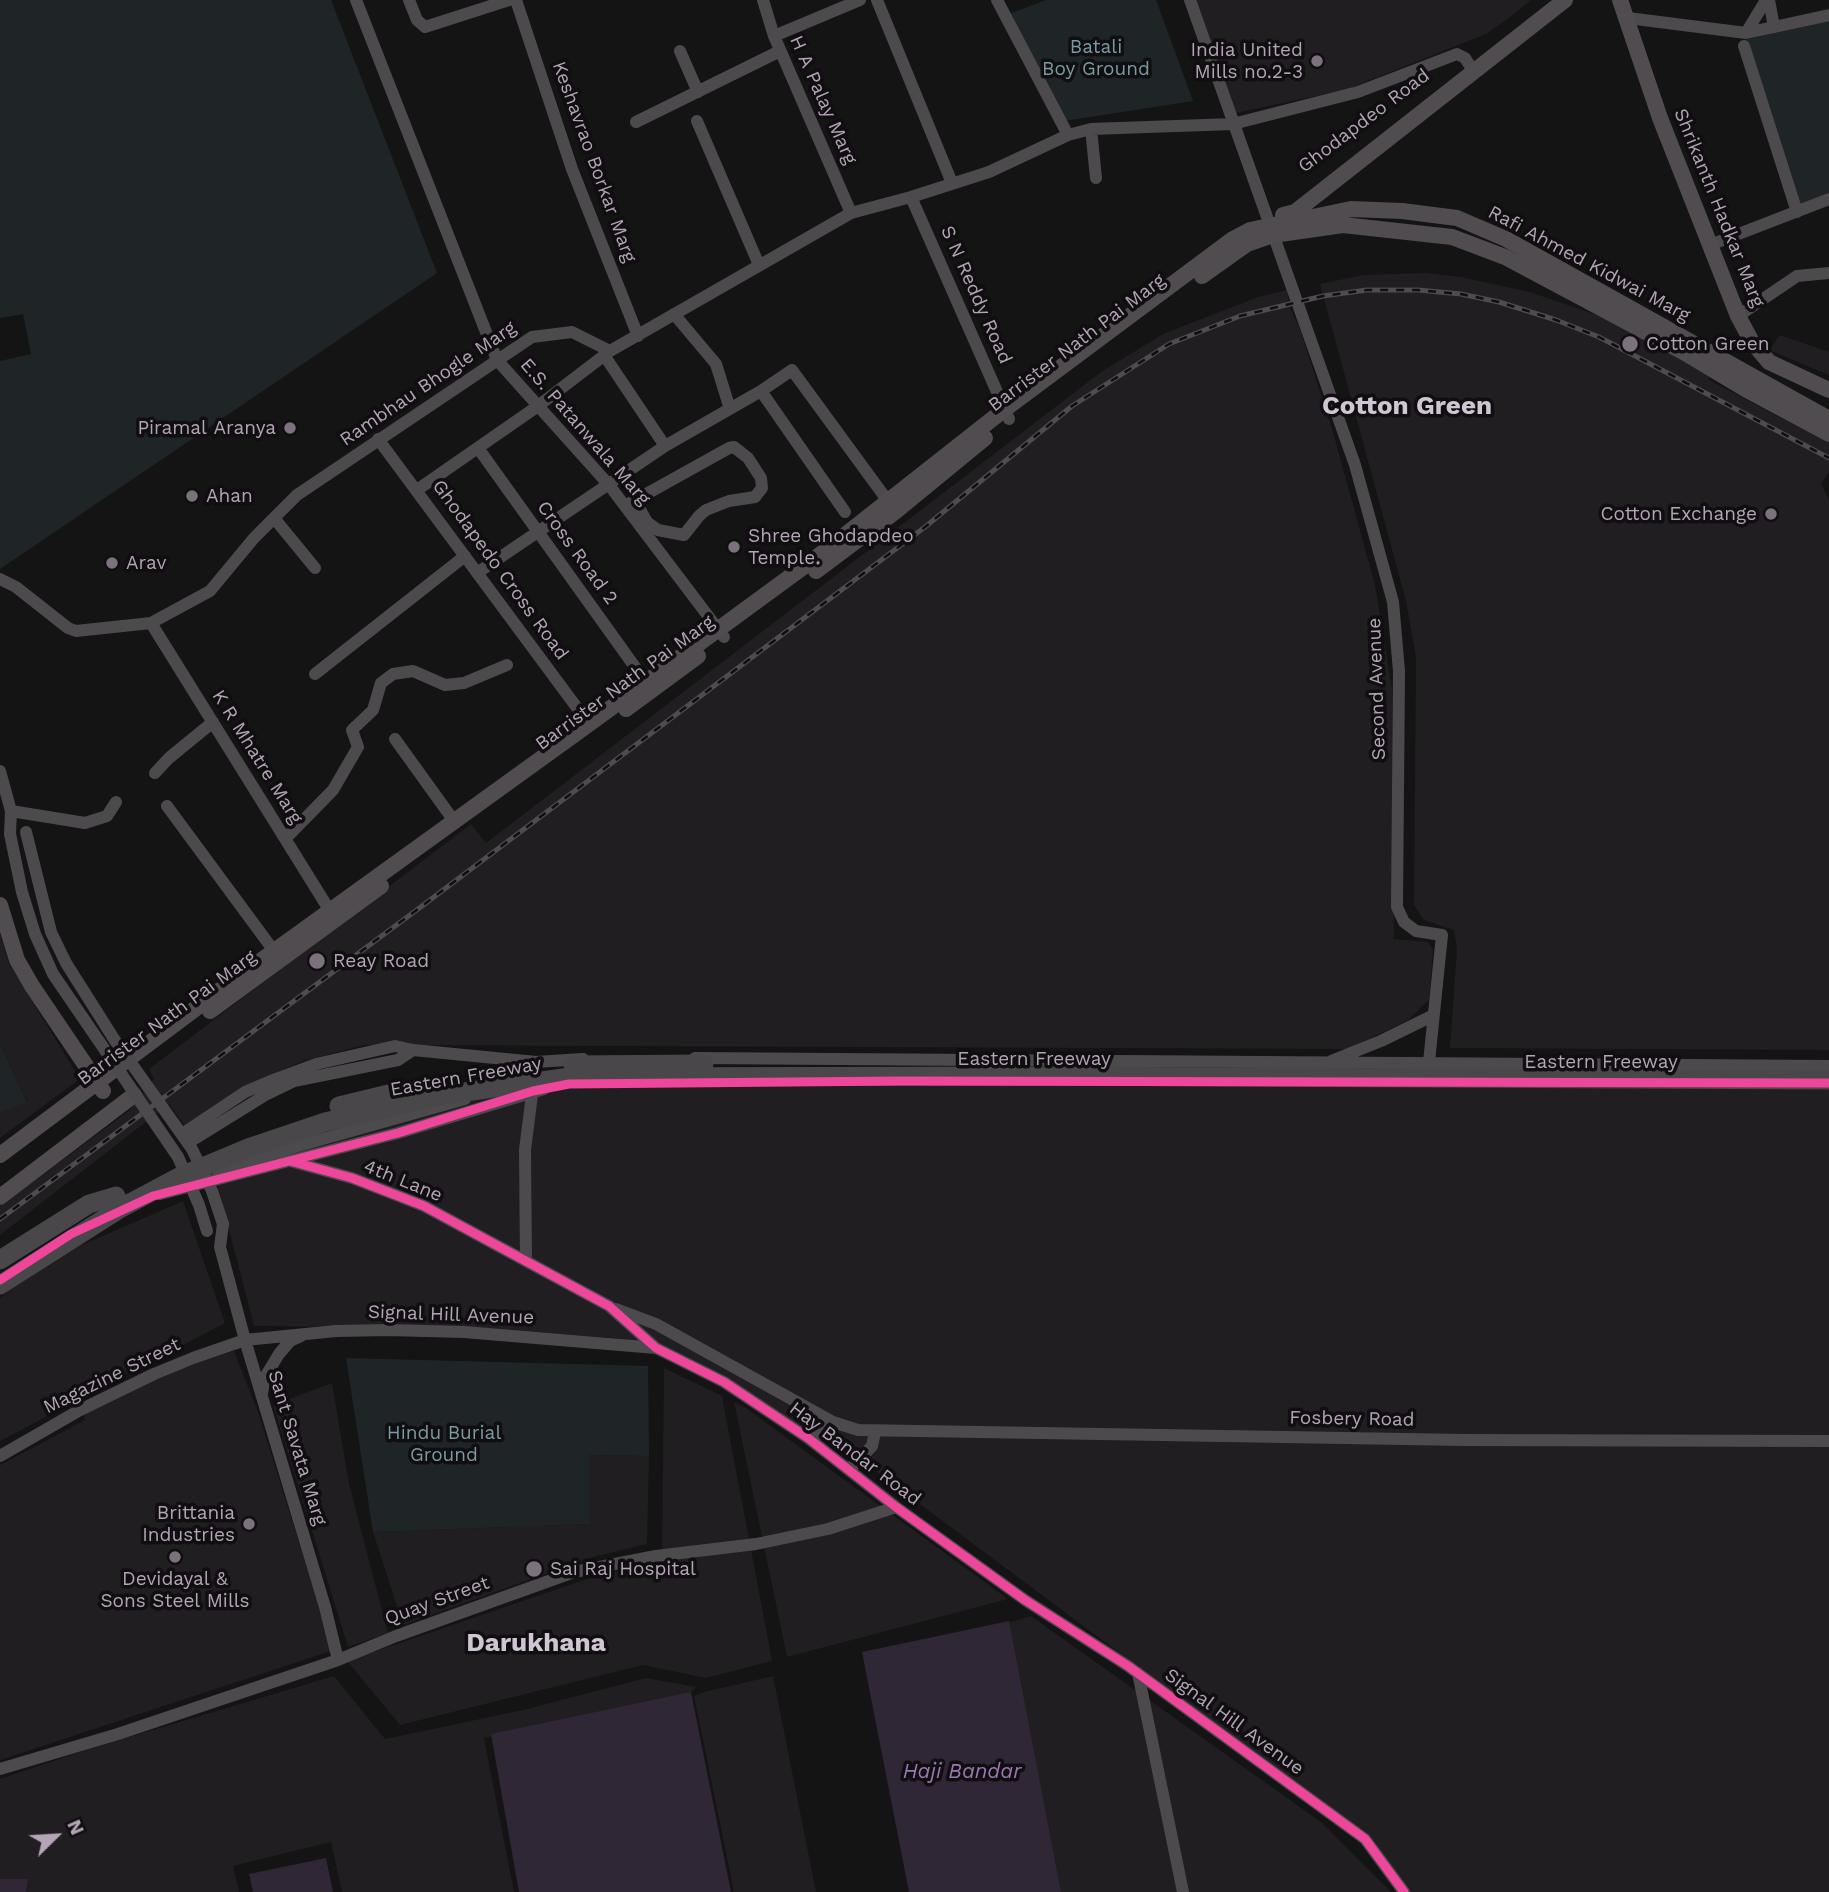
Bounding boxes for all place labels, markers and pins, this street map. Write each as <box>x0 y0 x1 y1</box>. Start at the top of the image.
place label: India United Mills no.2-3 <box>1191 39 1303 83</box>
marker: India United Mills no.2-3 <box>1309 53 1325 69</box>
place label: Cotton Green <box>1646 333 1769 355</box>
marker: Cotton Green <box>1620 334 1640 354</box>
place label: Piramal Aranya <box>137 417 276 439</box>
marker: Piramal Aranya <box>282 420 298 436</box>
place label: Ahan <box>206 485 253 507</box>
marker: Ahan <box>184 488 200 504</box>
place label: Cotton Exchange <box>1601 503 1757 525</box>
marker: Cotton Exchange <box>1763 506 1779 522</box>
place label: Shree Ghodapdeo Temple. <box>748 525 914 569</box>
marker: Shree Ghodapdeo Temple. <box>726 539 742 555</box>
place label: Arav <box>126 552 166 574</box>
marker: Arav <box>104 555 120 571</box>
place label: Reay Road <box>333 950 429 972</box>
marker: Reay Road <box>307 951 327 971</box>
place label: Brittania Industries <box>142 1502 235 1546</box>
marker: Brittania Industries <box>241 1516 257 1532</box>
marker: Devidayal & Sons Steel Mills <box>167 1549 183 1565</box>
place label: Sai Raj Hospital <box>550 1558 696 1580</box>
marker: Sai Raj Hospital <box>524 1559 544 1579</box>
place label: Devidayal & Sons Steel Mills <box>100 1568 250 1612</box>

